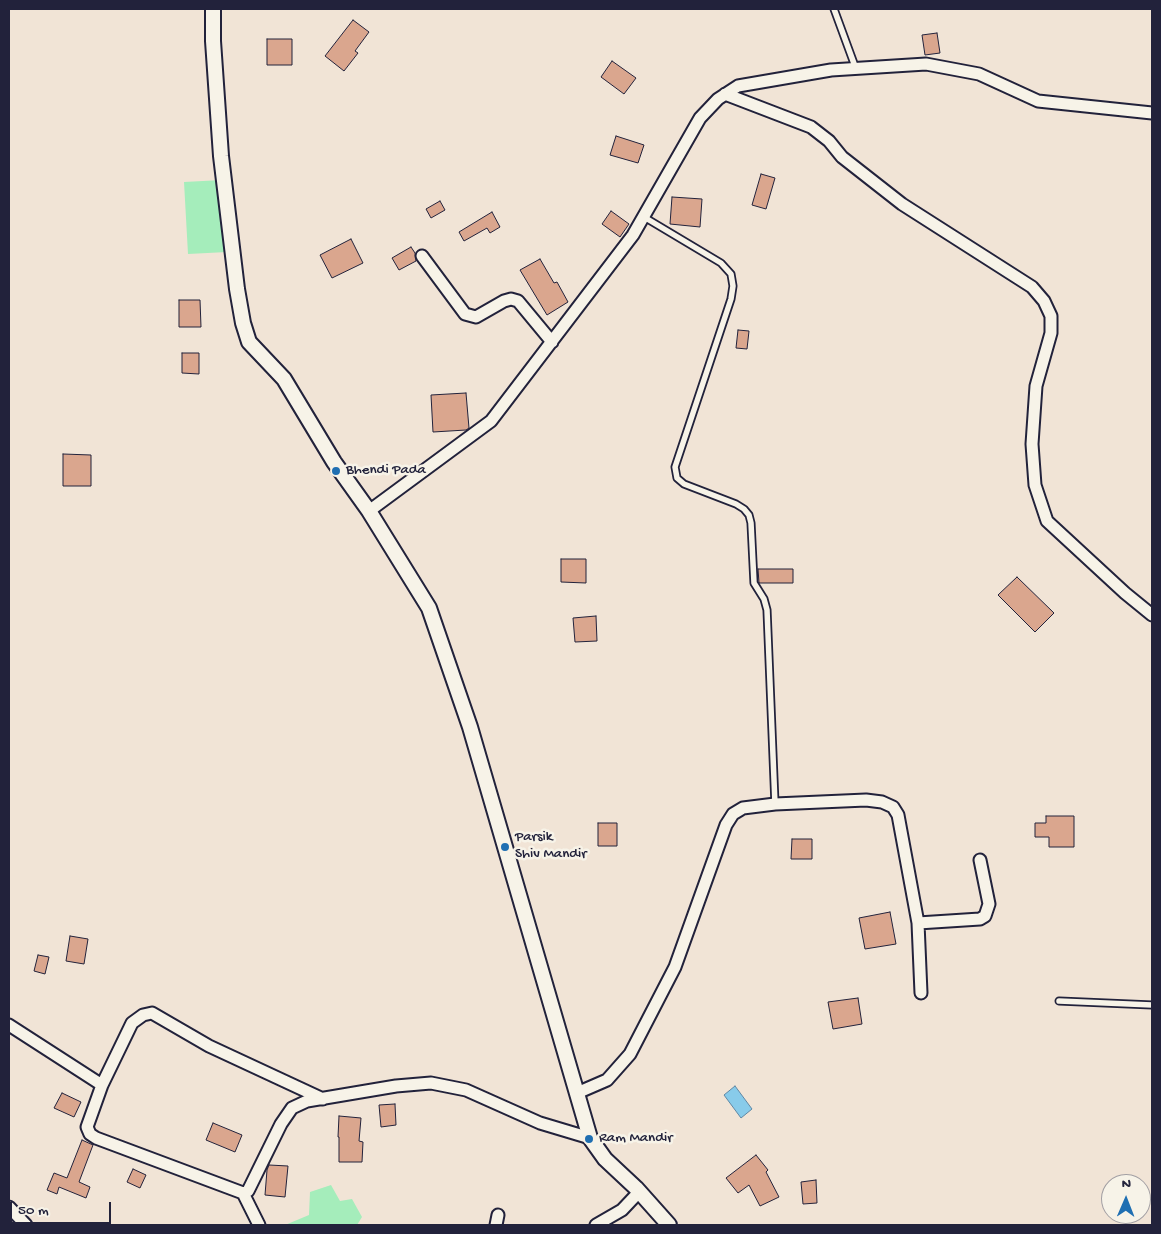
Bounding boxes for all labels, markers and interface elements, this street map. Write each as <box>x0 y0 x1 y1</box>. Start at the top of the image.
place label: Bhendi Pada <box>346 462 426 480</box>
marker: Bhendi Pada <box>330 465 342 477</box>
place label: Parsik Shiv Mandir <box>515 829 587 864</box>
marker: Parsik Shiv Mandir <box>499 841 511 853</box>
place label: Ram Mandir <box>599 1130 673 1148</box>
marker: Ram Mandir <box>583 1133 595 1145</box>
north arrow <box>1101 1174 1151 1224</box>
text: N <box>1122 1176 1131 1193</box>
scale bar <box>12 1192 114 1224</box>
text: 50 m <box>18 1202 49 1220</box>

